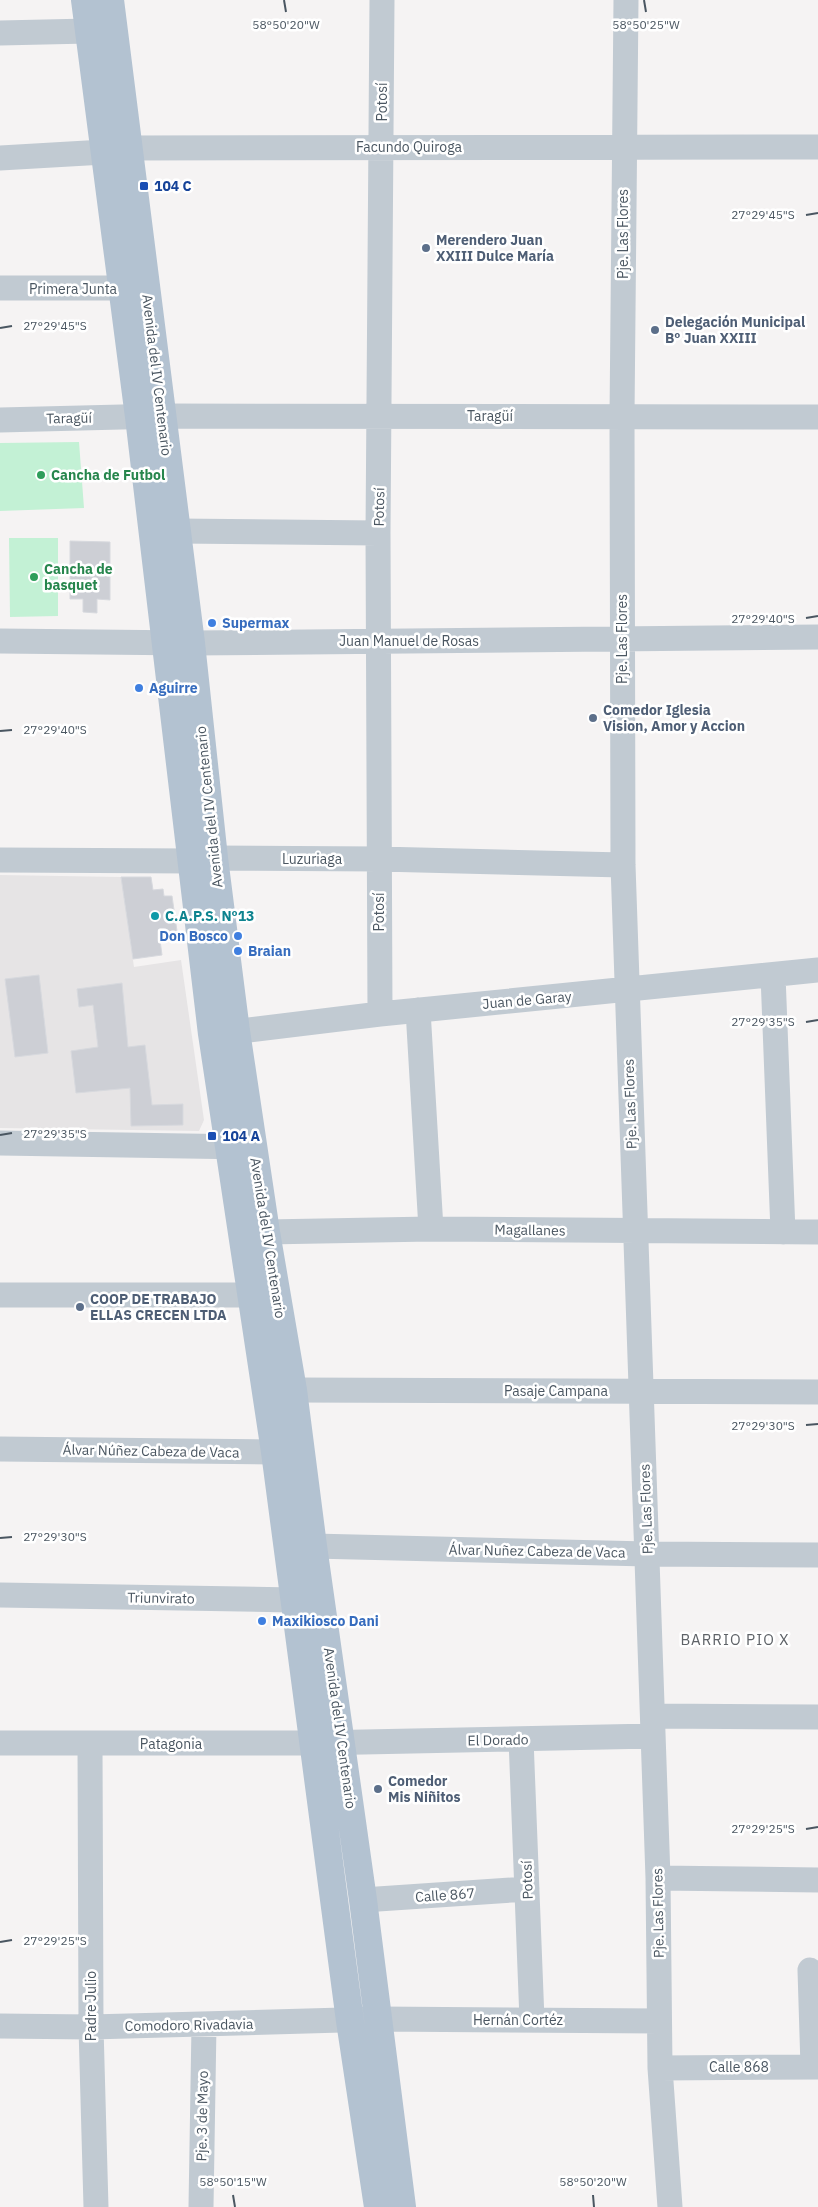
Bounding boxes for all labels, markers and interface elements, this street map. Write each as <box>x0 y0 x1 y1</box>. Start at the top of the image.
text: 58°50'20"W <box>252 17 320 32</box>
text: 58°50'25"W <box>612 17 680 32</box>
street label: Potosí <box>373 82 391 122</box>
street label: Facundo Quiroga <box>356 138 463 156</box>
place label: 104 C <box>154 177 192 195</box>
marker: 104 C <box>138 180 150 192</box>
street label: Pje. Las Flores <box>614 189 632 279</box>
text: 27°29'45"S <box>731 207 795 222</box>
place label: Merendero Juan XXIII Dulce María <box>436 231 554 265</box>
marker: Merendero Juan XXIII Dulce María <box>420 242 432 254</box>
street label: Primera Junta <box>29 280 118 298</box>
street label: Avenida del IV Centenario <box>138 293 176 457</box>
place label: Delegación Municipal Bº Juan XXIII <box>665 313 805 347</box>
text: 27°29'45"S <box>23 318 87 333</box>
marker: Delegación Municipal Bº Juan XXIII <box>649 324 661 336</box>
street label: Taragüí <box>467 407 513 425</box>
street label: Taragüí <box>46 409 93 427</box>
place label: Cancha de Futbol <box>51 466 165 484</box>
marker: Cancha de Futbol <box>35 469 47 481</box>
street label: Potosí <box>370 487 388 527</box>
place label: Cancha de basquet <box>44 560 113 594</box>
marker: Cancha de basquet <box>28 571 40 583</box>
street label: Pje. Las Flores <box>613 594 631 684</box>
text: 27°29'40"S <box>731 611 795 626</box>
place label: Supermax <box>222 614 290 632</box>
marker: Supermax <box>206 617 218 629</box>
street label: Juan Manuel de Rosas <box>339 632 479 650</box>
place label: Aguirre <box>149 679 198 697</box>
marker: Aguirre <box>133 682 145 694</box>
place label: Comedor Iglesia Vision, Amor y Accion <box>603 701 745 735</box>
marker: Comedor Iglesia Vision, Amor y Accion <box>587 712 599 724</box>
text: 27°29'40"S <box>23 722 87 737</box>
street label: Avenida del IV Centenario <box>192 725 226 889</box>
street label: Luzuriaga <box>282 850 343 868</box>
street label: Potosí <box>370 892 388 932</box>
place label: C.A.P.S. Nº13 <box>165 907 254 925</box>
marker: C.A.P.S. Nº13 <box>149 910 161 922</box>
place label: Don Bosco <box>159 927 228 945</box>
marker: Don Bosco <box>232 930 244 942</box>
place label: Braian <box>248 942 291 960</box>
marker: Braian <box>232 945 244 957</box>
street label: Juan de Garay <box>482 987 572 1013</box>
text: 27°29'35"S <box>731 1014 795 1029</box>
street label: Pje. Las Flores <box>619 1058 641 1149</box>
text: 27°29'35"S <box>23 1126 87 1141</box>
place label: 104 A <box>222 1127 261 1145</box>
marker: 104 A <box>206 1130 218 1142</box>
street label: Avenida del IV Centenario <box>246 1156 290 1320</box>
street label: Magallanes <box>494 1220 566 1240</box>
place label: COOP DE TRABAJO ELLAS CRECEN LTDA <box>90 1290 227 1324</box>
marker: COOP DE TRABAJO ELLAS CRECEN LTDA <box>74 1301 86 1313</box>
street label: Pasaje Campana <box>504 1382 609 1400</box>
text: 27°29'30"S <box>731 1418 795 1433</box>
street label: Álvar Núñez Cabeza de Vaca <box>62 1439 240 1462</box>
street label: Pje. Las Flores <box>635 1463 657 1554</box>
text: 27°29'30"S <box>23 1529 87 1544</box>
street label: Álvar Nuñez Cabeza de Vaca <box>448 1539 626 1562</box>
street label: Triunvirato <box>127 1588 195 1608</box>
place label: Maxikiosco Dani <box>272 1612 379 1630</box>
marker: Maxikiosco Dani <box>256 1615 268 1627</box>
district label: BARRIO PIO X <box>680 1630 790 1649</box>
street label: Avenida del IV Centenario <box>320 1646 360 1810</box>
street label: El Dorado <box>467 1730 529 1750</box>
street label: Patagonia <box>140 1735 203 1753</box>
place label: Comedor Mis Niñitos <box>388 1772 461 1806</box>
marker: Comedor Mis Niñitos <box>372 1783 384 1795</box>
text: 27°29'25"S <box>731 1821 795 1836</box>
street label: Potosí <box>517 1860 537 1900</box>
street label: Pje. Las Flores <box>648 1868 668 1958</box>
street label: Calle 867 <box>414 1884 476 1906</box>
text: 27°29'25"S <box>23 1933 87 1948</box>
street label: Padre Julio <box>82 1971 100 2041</box>
street label: Hernán Cortéz <box>473 2011 564 2029</box>
street label: Comodoro Rivadavia <box>124 2015 254 2035</box>
street label: Calle 868 <box>709 2058 769 2076</box>
street label: Pje. 3 de Mayo <box>192 2070 212 2162</box>
text: 58°50'15"W <box>199 2174 267 2189</box>
text: 58°50'20"W <box>559 2174 627 2189</box>

